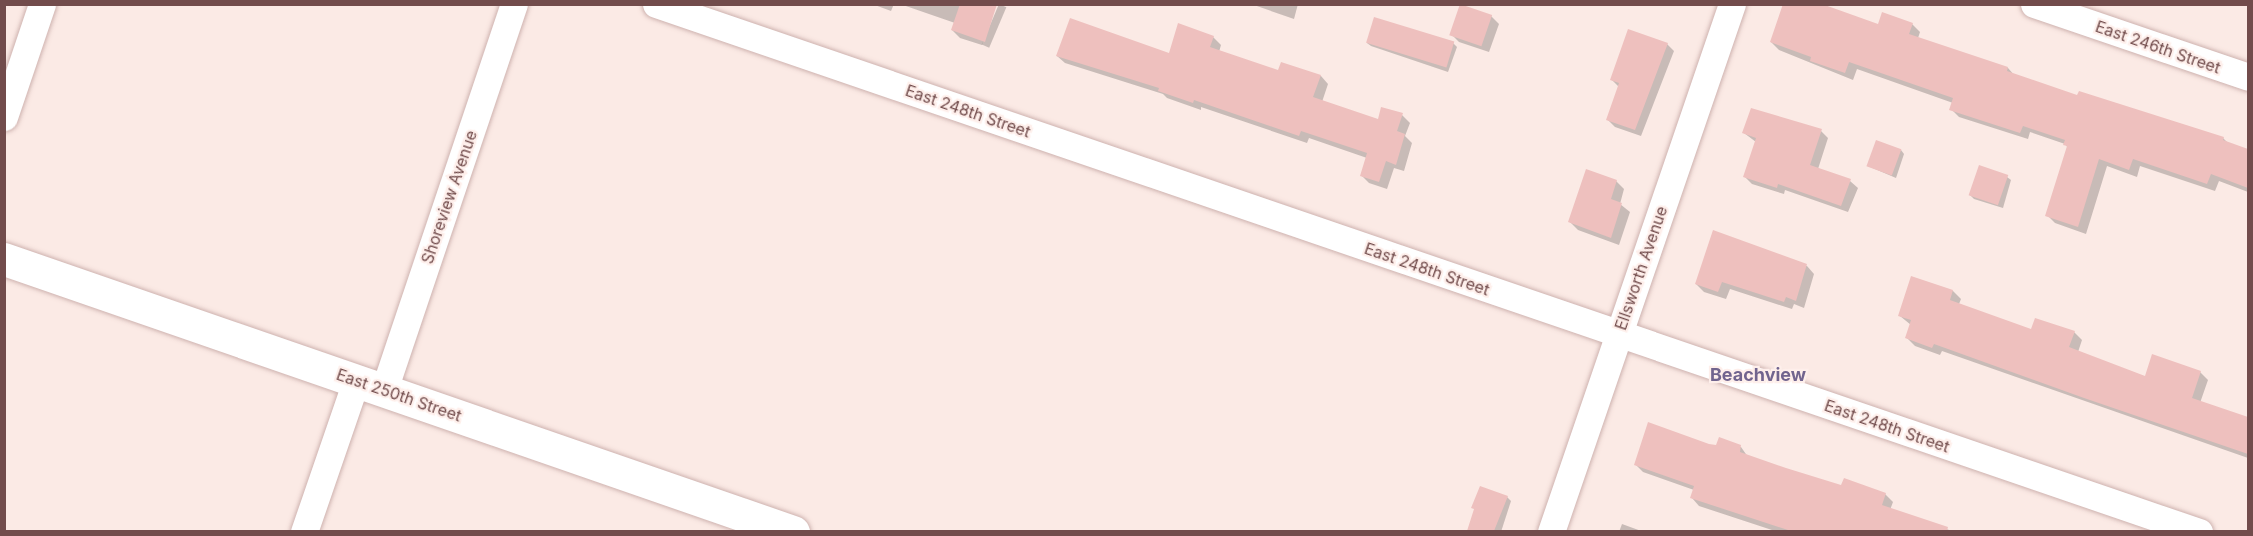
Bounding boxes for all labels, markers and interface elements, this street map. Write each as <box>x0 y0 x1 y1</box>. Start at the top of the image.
street label: East 246th Street <box>2093 17 2223 77</box>
street label: East 248th Street <box>903 81 1033 141</box>
street label: Shoreview Avenue <box>417 128 481 266</box>
street label: Ellsworth Avenue <box>1611 203 1671 333</box>
street label: East 248th Street <box>1362 239 1492 299</box>
district label: Beachview <box>1710 364 1806 386</box>
street label: East 250th Street <box>334 365 464 425</box>
street label: East 248th Street <box>1822 396 1952 456</box>

